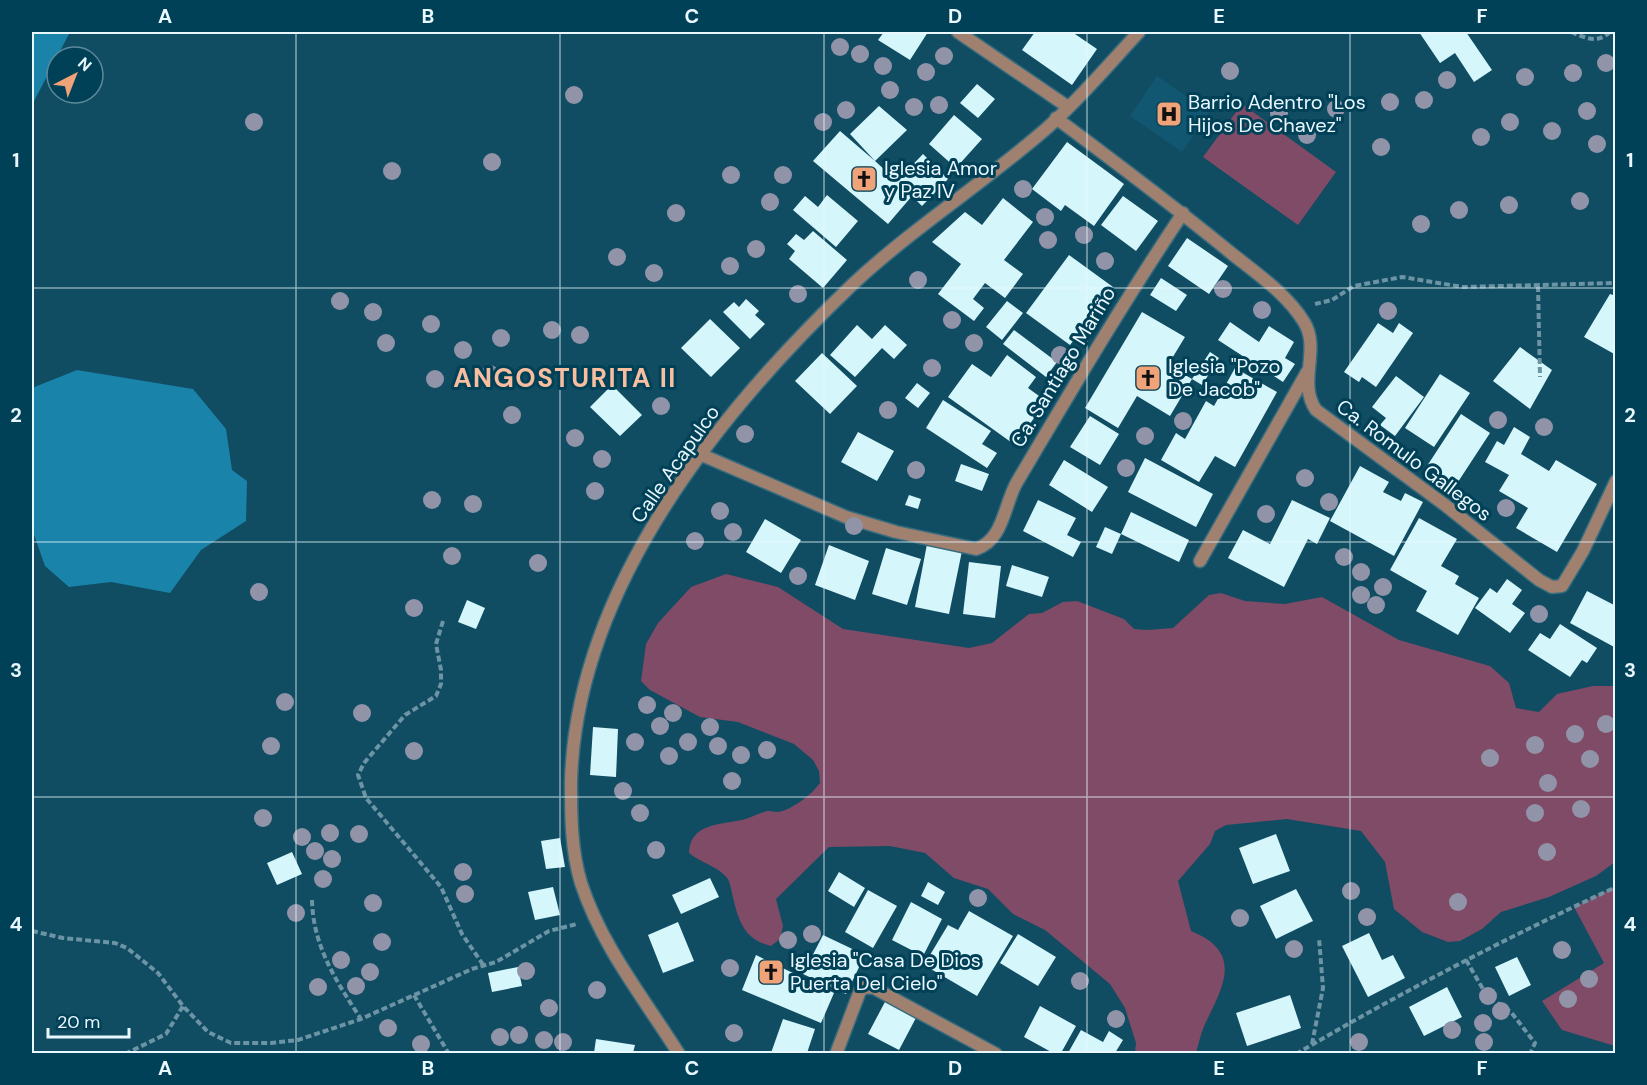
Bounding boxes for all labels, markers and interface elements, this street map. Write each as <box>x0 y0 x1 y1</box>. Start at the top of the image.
text: A <box>158 3 172 29</box>
text: B <box>422 3 434 29</box>
text: C <box>685 3 699 29</box>
text: D <box>948 3 962 29</box>
text: E <box>1213 3 1225 29</box>
text: F <box>1476 3 1488 29</box>
north arrow <box>45 45 105 105</box>
text: N <box>73 53 96 76</box>
place label: Barrio Adentro "Los Hijos De Chavez" <box>1188 89 1366 138</box>
hospital icon: Barrio Adentro "Los Hijos De Chavez" <box>1154 99 1184 129</box>
text: 1 <box>12 147 20 173</box>
text: 1 <box>1626 147 1634 173</box>
place label: Iglesia Amor y Paz IV <box>884 155 997 204</box>
church icon: Iglesia Amor y Paz IV <box>849 164 879 194</box>
street label: Ca. Santiago Mariño <box>1005 282 1121 452</box>
place label: Iglesia "Pozo De Jacob" <box>1168 353 1280 402</box>
district label: ANGOSTURITA II <box>453 361 677 395</box>
church icon: Iglesia "Pozo De Jacob" <box>1133 363 1163 393</box>
street label: Ca. Romulo Gallegos <box>1331 393 1497 527</box>
street label: Calle Acapulco <box>625 400 725 528</box>
text: 2 <box>10 402 22 428</box>
text: 2 <box>1624 402 1636 428</box>
text: 3 <box>10 657 22 683</box>
text: 3 <box>1624 657 1636 683</box>
text: 4 <box>10 911 23 937</box>
text: 4 <box>1624 911 1637 937</box>
place label: Iglesia "Casa De Dios Puerta Del Cielo" <box>790 947 981 996</box>
church icon: Iglesia "Casa De Dios Puerta Del Cielo" <box>756 957 786 987</box>
scale bar <box>48 1001 129 1039</box>
text: 20 m <box>57 1010 100 1034</box>
text: A <box>158 1055 172 1081</box>
text: B <box>422 1055 434 1081</box>
text: C <box>685 1055 699 1081</box>
text: D <box>948 1055 962 1081</box>
text: E <box>1213 1055 1225 1081</box>
text: F <box>1476 1055 1488 1081</box>

